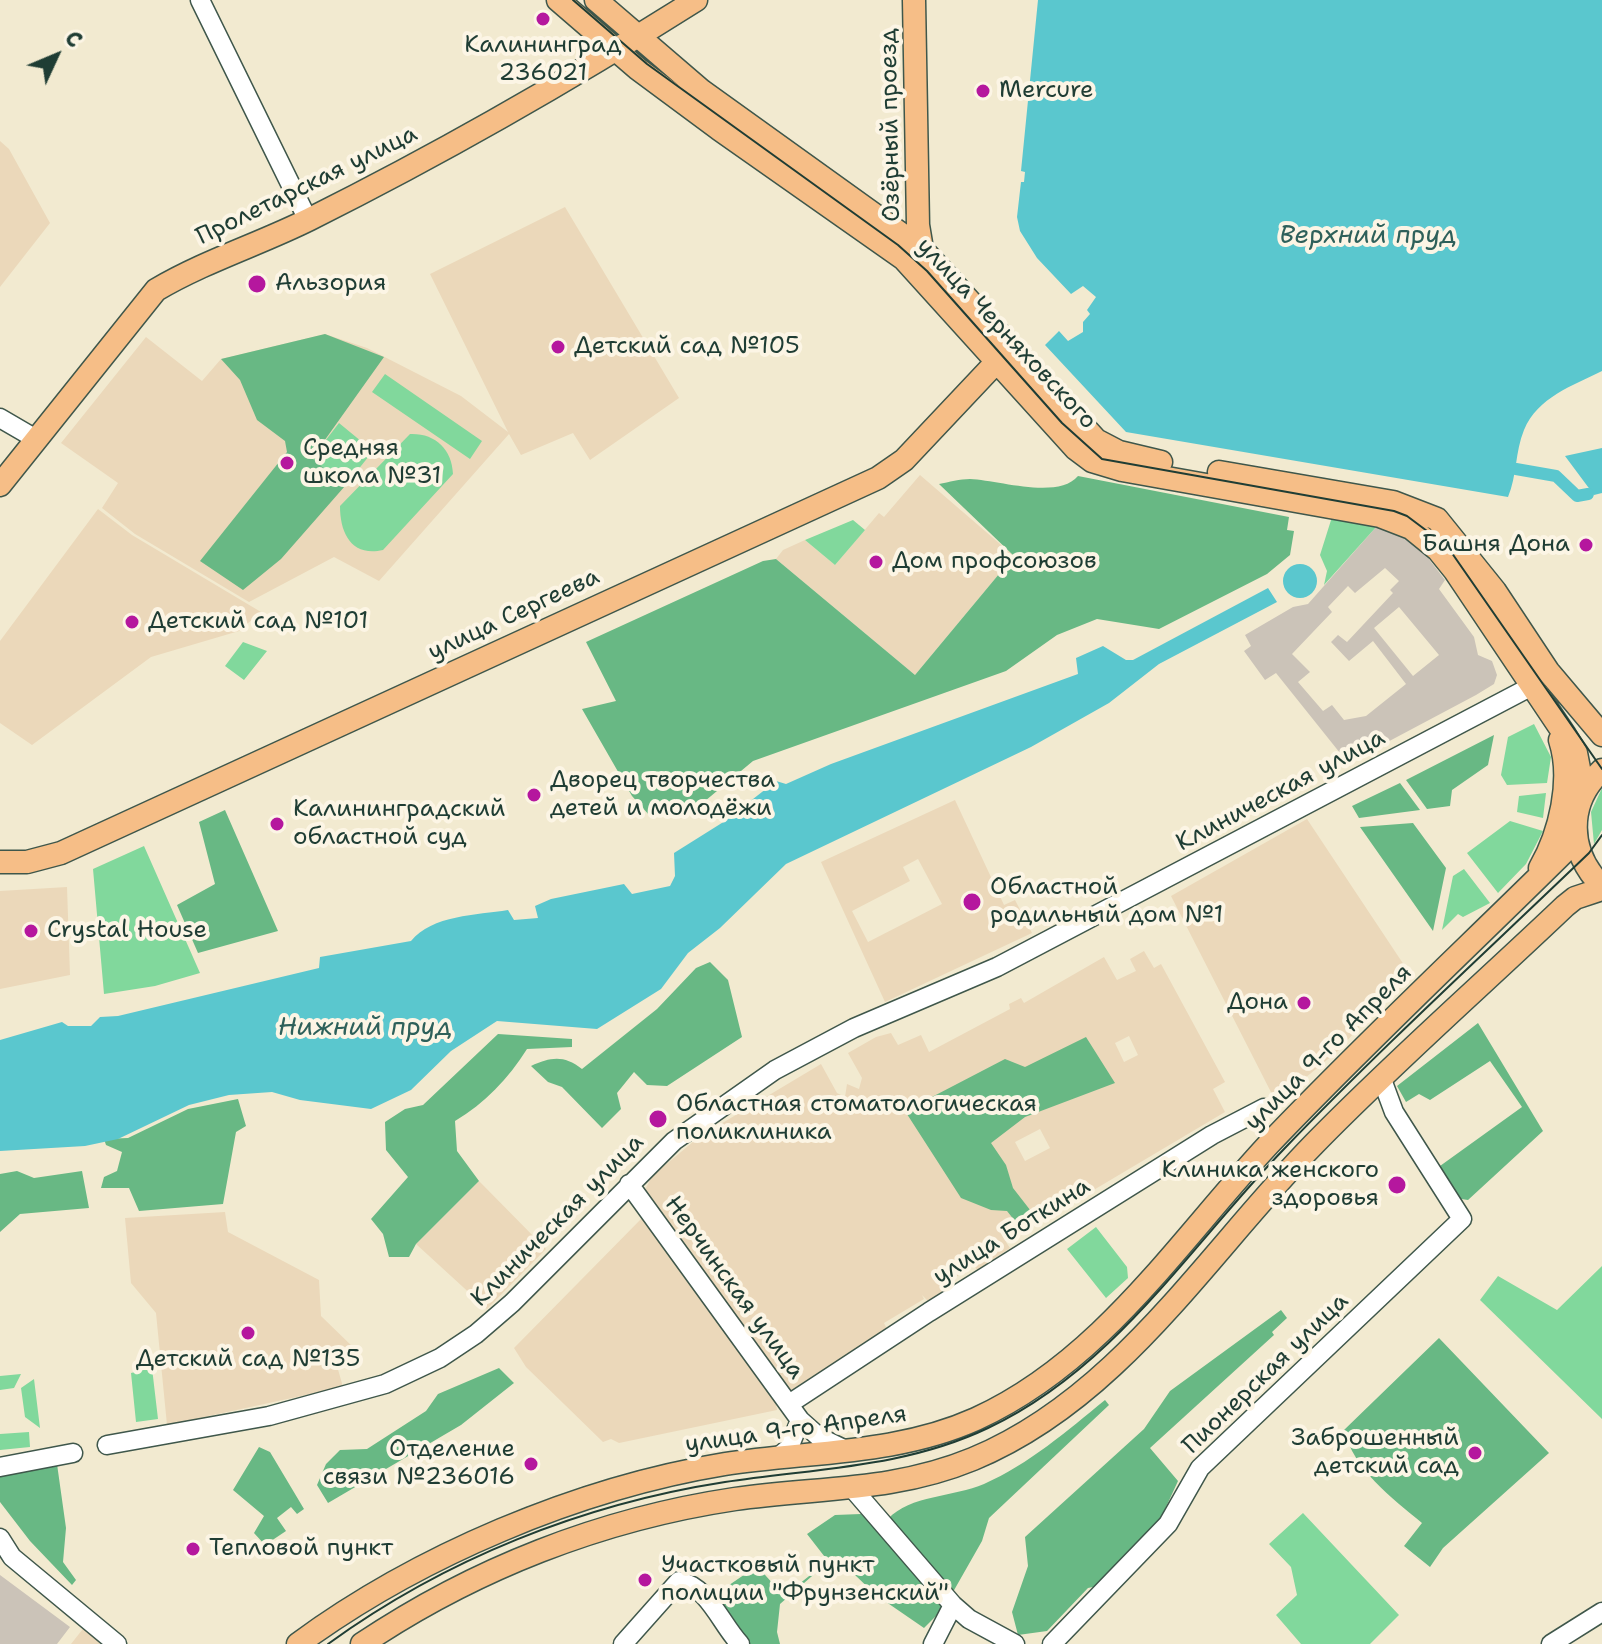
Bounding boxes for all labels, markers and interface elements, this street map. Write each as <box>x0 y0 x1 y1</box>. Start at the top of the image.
marker: Калининград 236021 <box>534 10 552 28</box>
north arrow <box>16 16 96 96</box>
text: С <box>58 24 89 54</box>
street label: Озёрный проезд <box>875 28 907 222</box>
place label: Калининград 236021 <box>464 32 622 88</box>
place label: Mercure <box>999 77 1094 105</box>
marker: Mercure <box>974 82 992 100</box>
street label: Пролетарская улица <box>192 120 422 252</box>
water label: Верхний пруд <box>1279 220 1457 252</box>
street label: улица Черняховского <box>910 232 1102 436</box>
place label: Альзория <box>275 270 386 298</box>
marker: Альзория <box>246 273 268 295</box>
place label: Детский сад №105 <box>574 333 800 361</box>
marker: Детский сад №105 <box>549 338 567 356</box>
place label: Средняя школа №31 <box>303 435 442 491</box>
marker: Средняя школа №31 <box>278 454 296 472</box>
place label: Башня Дона <box>1422 531 1570 559</box>
marker: Башня Дона <box>1577 536 1595 554</box>
place label: Дом профсоюзов <box>892 548 1097 576</box>
marker: Дом профсоюзов <box>867 553 885 571</box>
street label: улица Сергеева <box>424 563 604 667</box>
place label: Детский сад №101 <box>148 608 369 636</box>
marker: Детский сад №101 <box>123 613 141 631</box>
street label: Клиническая улица <box>1172 724 1390 858</box>
place label: Дворец творчества детей и молодёжи <box>550 767 775 823</box>
marker: Дворец творчества детей и молодёжи <box>525 786 543 804</box>
place label: Калининградский областной суд <box>293 796 505 852</box>
marker: Калининградский областной суд <box>268 815 286 833</box>
place label: Областной родильный дом №1 <box>990 874 1224 930</box>
marker: Областной родильный дом №1 <box>961 891 983 913</box>
place label: Crystal House <box>47 917 207 945</box>
marker: Crystal House <box>22 922 40 940</box>
street label: улица 9-го Апреля <box>1240 959 1418 1137</box>
place label: Дона <box>1227 989 1288 1017</box>
marker: Дона <box>1295 994 1313 1012</box>
water label: Нижний пруд <box>278 1012 452 1044</box>
place label: Областная стоматологическая поликлиника <box>676 1091 1037 1147</box>
marker: Областная стоматологическая поликлиника <box>647 1108 669 1130</box>
street label: Клиническая улица <box>466 1129 650 1313</box>
place label: Клиника женского здоровья <box>1162 1157 1379 1213</box>
street label: улица Боткина <box>928 1172 1096 1292</box>
marker: Клиника женского здоровья <box>1386 1174 1408 1196</box>
street label: Нерчинская улица <box>658 1191 810 1385</box>
street label: Пионерская улица <box>1177 1287 1355 1461</box>
marker: Детский сад №135 <box>239 1324 257 1342</box>
place label: Детский сад №135 <box>136 1346 360 1374</box>
street label: улица 9-го Апреля <box>683 1400 909 1460</box>
place label: Заброшенный детский сад <box>1291 1425 1459 1481</box>
place label: Отделение связи №236016 <box>323 1436 515 1492</box>
marker: Заброшенный детский сад <box>1466 1444 1484 1462</box>
marker: Отделение связи №236016 <box>522 1455 540 1473</box>
place label: Тепловой пункт <box>209 1535 393 1563</box>
marker: Тепловой пункт <box>184 1540 202 1558</box>
place label: Участковый пункт полиции "Фрунзенский" <box>661 1552 949 1608</box>
marker: Участковый пункт полиции "Фрунзенский" <box>636 1571 654 1589</box>

